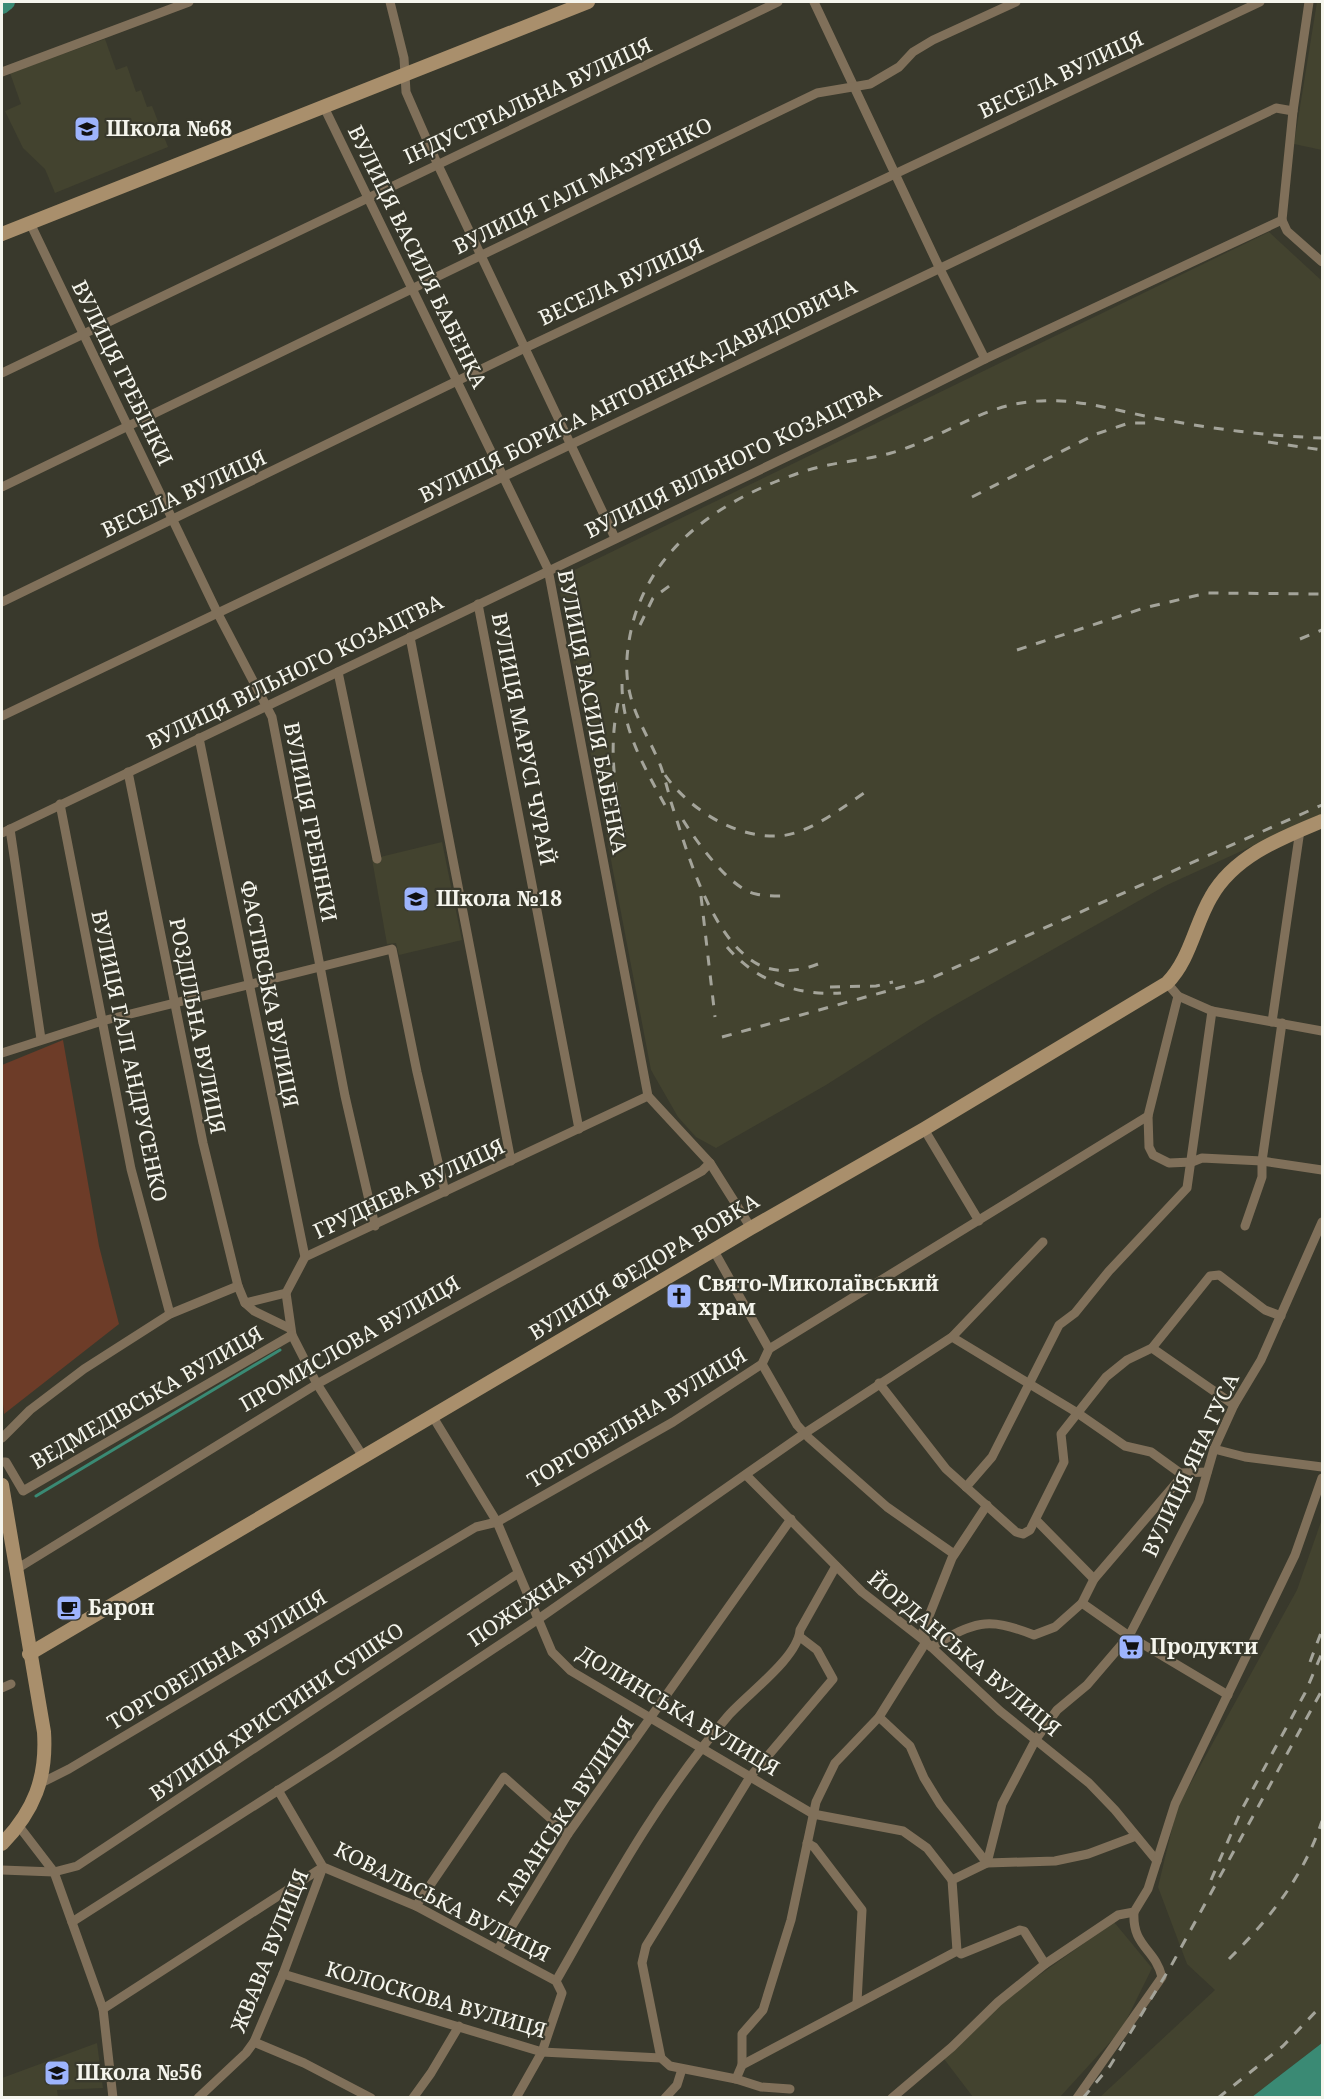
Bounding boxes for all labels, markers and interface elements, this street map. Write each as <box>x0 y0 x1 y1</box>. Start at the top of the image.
street label: ВЕСЕЛА ВУЛИЦЯ <box>974 24 1147 125</box>
street label: ІНДУСТРІАЛЬНА ВУЛИЦЯ <box>399 30 656 170</box>
street label: ВУЛИЦЯ ГАЛІ МАЗУРЕНКО <box>448 110 717 260</box>
school or university icon: Школа №68 <box>72 114 102 144</box>
place label: Школа №68 <box>106 114 232 142</box>
street label: ВУЛИЦЯ ВАСИЛЯ БАБЕНКА <box>342 120 494 393</box>
street label: ВЕСЕЛА ВУЛИЦЯ <box>534 231 707 332</box>
street label: ВУЛИЦЯ БОРИСА АНТОНЕНКА-ДАВИДОВИЧА <box>414 271 861 509</box>
street label: ВУЛИЦЯ ГРЕБІНКИ <box>66 275 180 470</box>
street label: ВУЛИЦЯ ВІЛЬНОГО КОЗАЦТВА <box>580 376 886 544</box>
street label: ВЕСЕЛА ВУЛИЦЯ <box>97 443 270 544</box>
street label: ВУЛИЦЯ ВАСИЛЯ БАБЕНКА <box>552 567 634 857</box>
street label: ВУЛИЦЯ ВІЛЬНОГО КОЗАЦТВА <box>142 587 448 755</box>
street label: ВУЛИЦЯ МАРУСІ ЧУРАЙ <box>486 610 562 868</box>
street label: ВУЛИЦЯ ГРЕБІНКИ <box>278 720 344 924</box>
street label: ФАСТІВСЬКА ВУЛИЦЯ <box>234 878 306 1110</box>
school or university icon: Школа №18 <box>401 884 431 914</box>
place label: Школа №18 <box>436 884 562 912</box>
street label: ВУЛИЦЯ ГАЛІ АНДРУСЕНКО <box>85 907 175 1204</box>
street label: РОЗДІЛЬНА ВУЛИЦЯ <box>163 915 233 1136</box>
street label: ГРУДНЕВА ВУЛИЦЯ <box>308 1131 509 1245</box>
street label: ВУЛИЦЯ ФЕДОРА ВОВКА <box>523 1186 764 1346</box>
street label: ПРОМИСЛОВА ВУЛИЦЯ <box>234 1269 465 1418</box>
place label: Свято-Миколаївський храм <box>698 1269 939 1321</box>
church icon: Свято-Миколаївський храм <box>664 1281 694 1311</box>
street label: ВЕДМЕДІВСЬКА ВУЛИЦЯ <box>25 1319 268 1475</box>
street label: ТОРГОВЕЛЬНА ВУЛИЦЯ <box>522 1340 751 1494</box>
street label: ВУЛИЦЯ ЯНА ГУСА <box>1135 1368 1245 1561</box>
street label: ПОЖЕЖНА ВУЛИЦЯ <box>462 1510 655 1652</box>
street label: ЙОРДАНСЬКА ВУЛИЦЯ <box>862 1564 1067 1742</box>
street label: ТОРГОВЕЛЬНА ВУЛИЦЯ <box>102 1582 331 1736</box>
cafe icon: Барон <box>54 1593 84 1623</box>
place label: Барон <box>88 1593 154 1621</box>
street label: ВУЛИЦЯ ХРИСТИНИ СУШКО <box>144 1616 409 1807</box>
supermarket icon: Продукти <box>1116 1632 1146 1662</box>
place label: Продукти <box>1150 1632 1258 1660</box>
street label: ДОЛИНСЬКА ВУЛИЦЯ <box>572 1639 785 1782</box>
street label: ТАВАНСЬКА ВУЛИЦЯ <box>491 1711 639 1912</box>
street label: КОВАЛЬСЬКА ВУЛИЦЯ <box>330 1835 555 1968</box>
street label: ЖВАВА ВУЛИЦЯ <box>223 1865 315 2037</box>
street label: КОЛОСКОВА ВУЛИЦЯ <box>323 1954 550 2044</box>
school or university icon: Школа №56 <box>42 2058 72 2088</box>
place label: Школа №56 <box>76 2058 202 2086</box>

